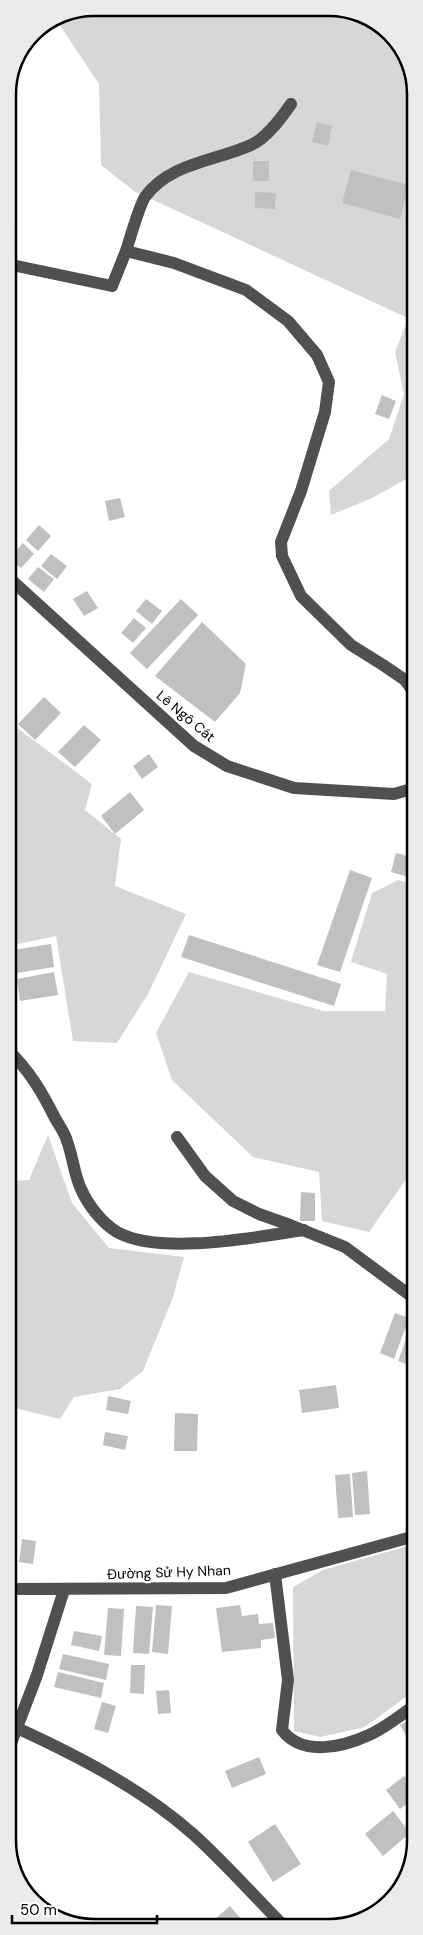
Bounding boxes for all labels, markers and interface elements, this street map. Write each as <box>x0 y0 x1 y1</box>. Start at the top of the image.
street label: Lê Ngô Cát <box>153 686 219 746</box>
street label: Đường Sử Hy Nhan <box>107 1561 231 1583</box>
scale bar <box>12 1892 158 1924</box>
text: 50 m <box>20 1900 57 1920</box>

